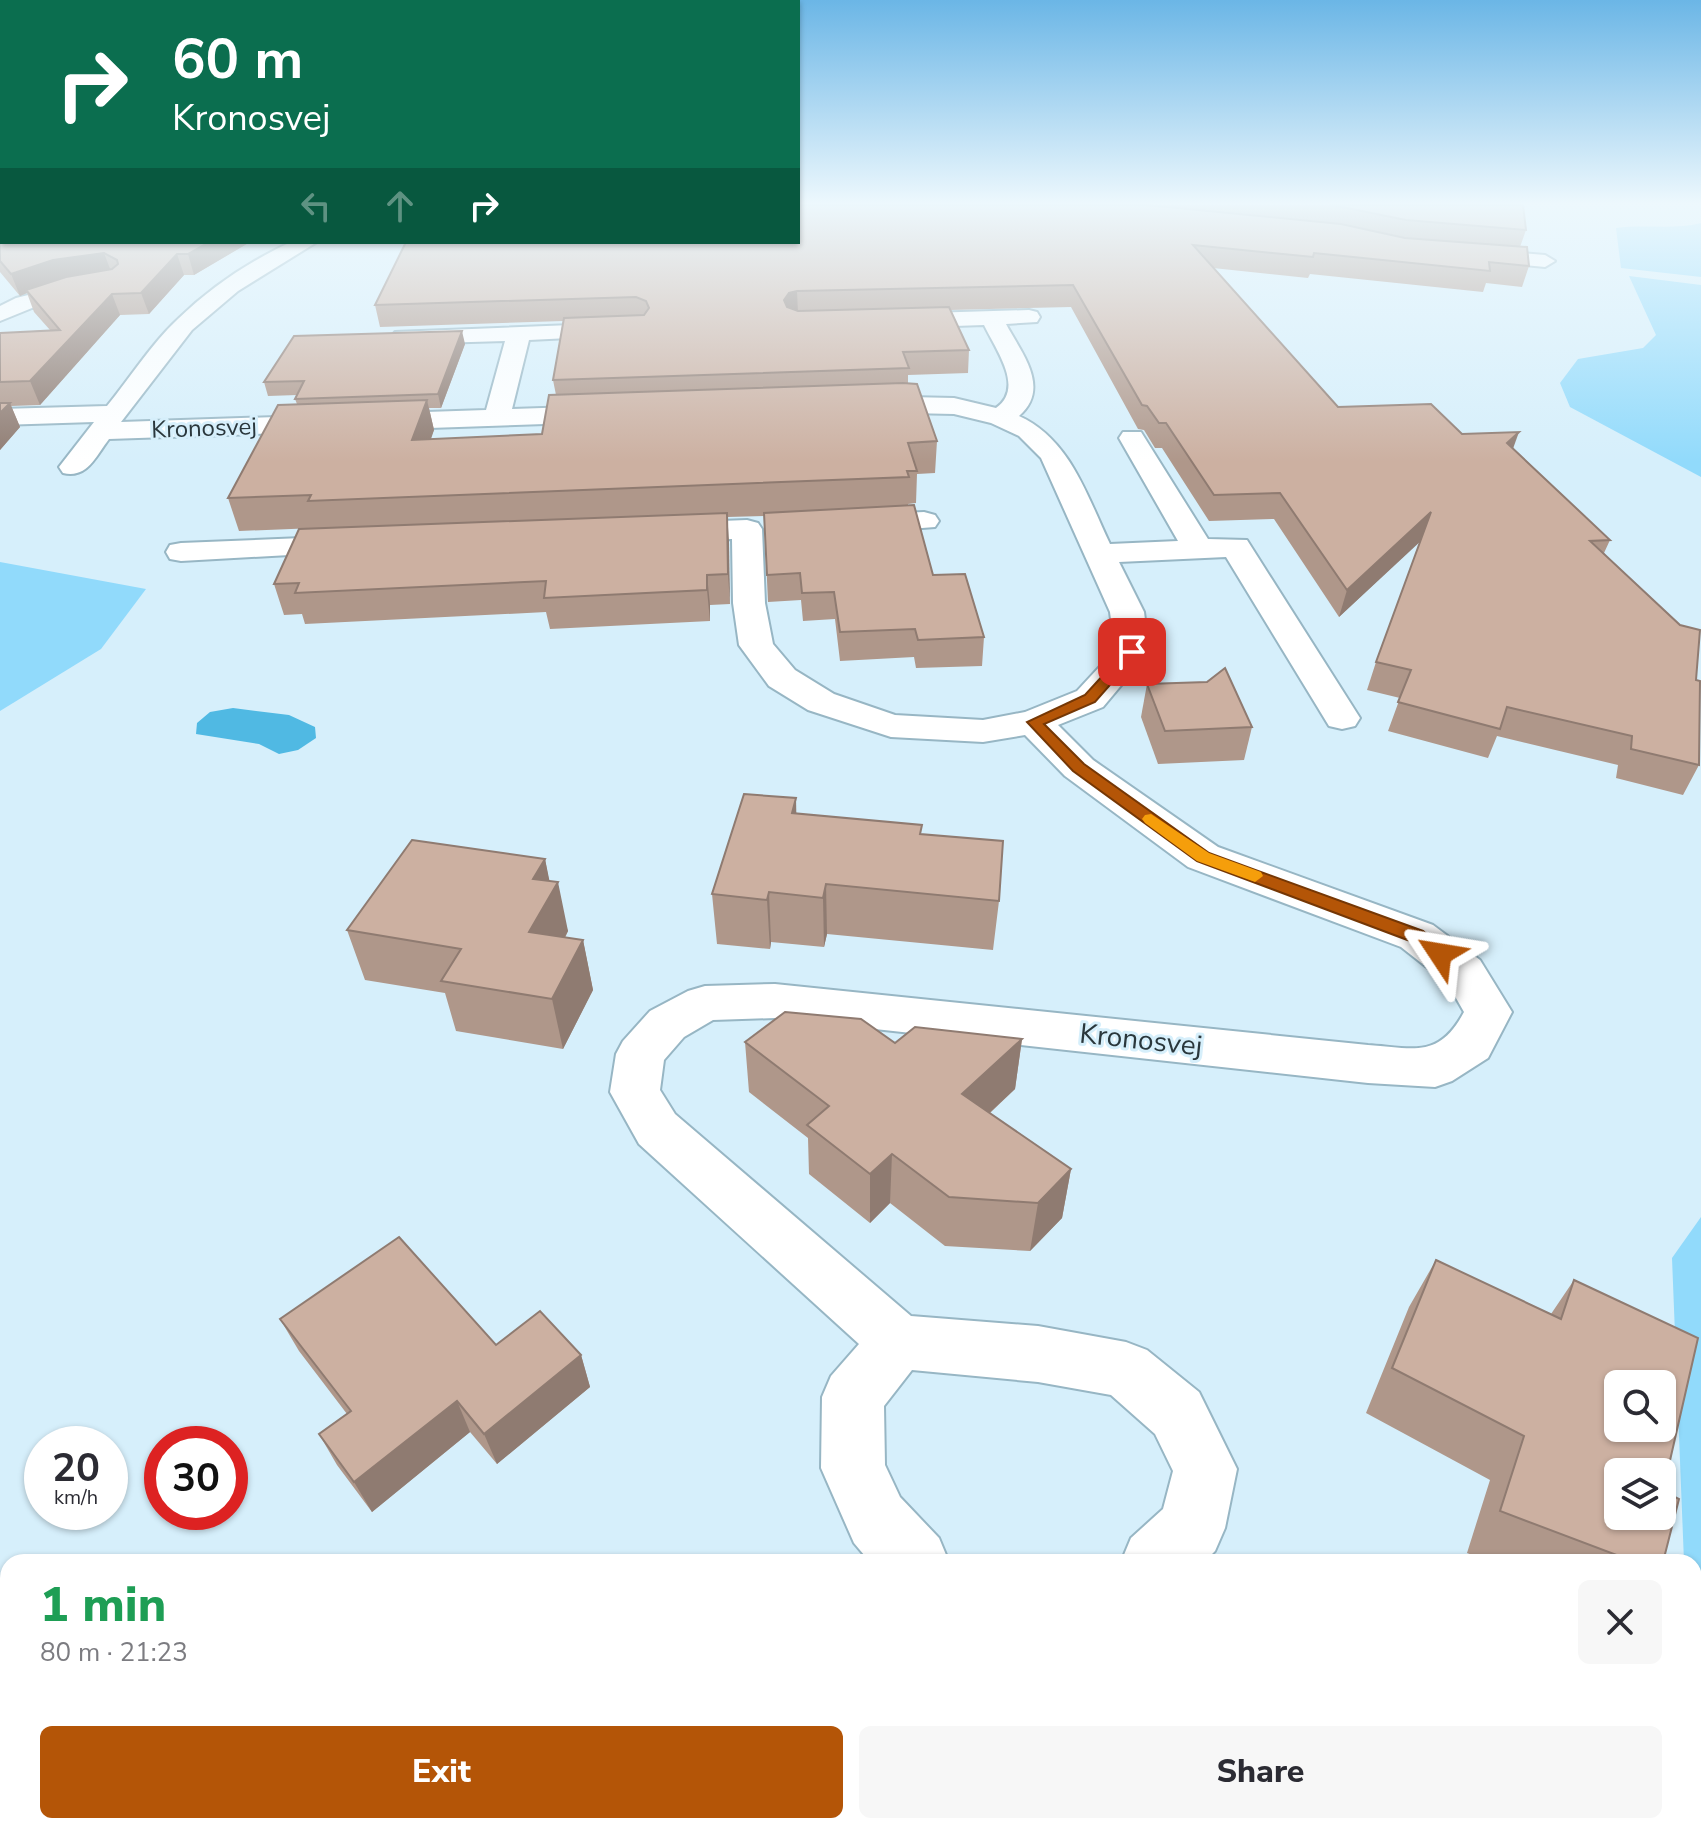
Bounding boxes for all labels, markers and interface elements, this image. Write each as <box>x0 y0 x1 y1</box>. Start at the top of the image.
text: 60 m <box>172 21 303 98</box>
icon: right <box>40 32 144 136</box>
text: Kronosvej <box>172 94 331 143</box>
icon: left <box>294 184 338 228</box>
icon: ahead <box>378 184 422 228</box>
icon: right <box>462 184 506 228</box>
street label: Kronosvej <box>151 410 257 446</box>
pin <box>1098 618 1166 686</box>
icon: arrive <box>1110 630 1154 674</box>
position arrow <box>1398 912 1482 996</box>
street label: Kronosvej <box>1078 1015 1204 1065</box>
map controls <box>1604 1370 1676 1530</box>
button: search <box>1604 1370 1676 1442</box>
speed limit sign: 30 <box>144 1426 248 1530</box>
text: 20 <box>52 1441 100 1495</box>
button: layers <box>1604 1458 1676 1530</box>
text: km/h <box>54 1484 98 1511</box>
text: 1 min <box>40 1572 166 1638</box>
button: close <box>1578 1580 1662 1664</box>
text: 80 m · 21:23 <box>40 1635 188 1670</box>
button: Exit <box>40 1726 843 1818</box>
button: Share <box>859 1726 1662 1818</box>

